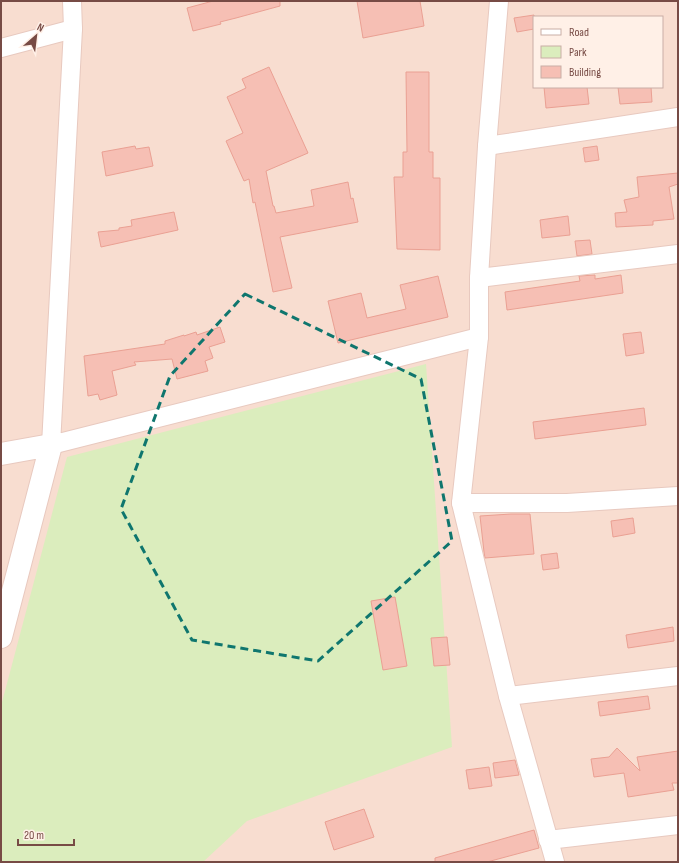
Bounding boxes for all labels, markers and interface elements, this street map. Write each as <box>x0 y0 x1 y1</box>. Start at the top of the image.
north arrow <box>16 16 56 56</box>
legend <box>533 16 663 88</box>
text: N <box>35 20 46 35</box>
text: Road <box>569 25 589 40</box>
text: Park <box>569 45 587 60</box>
text: Building <box>569 65 601 80</box>
scale bar <box>18 821 74 847</box>
text: 20 m <box>24 828 44 843</box>

